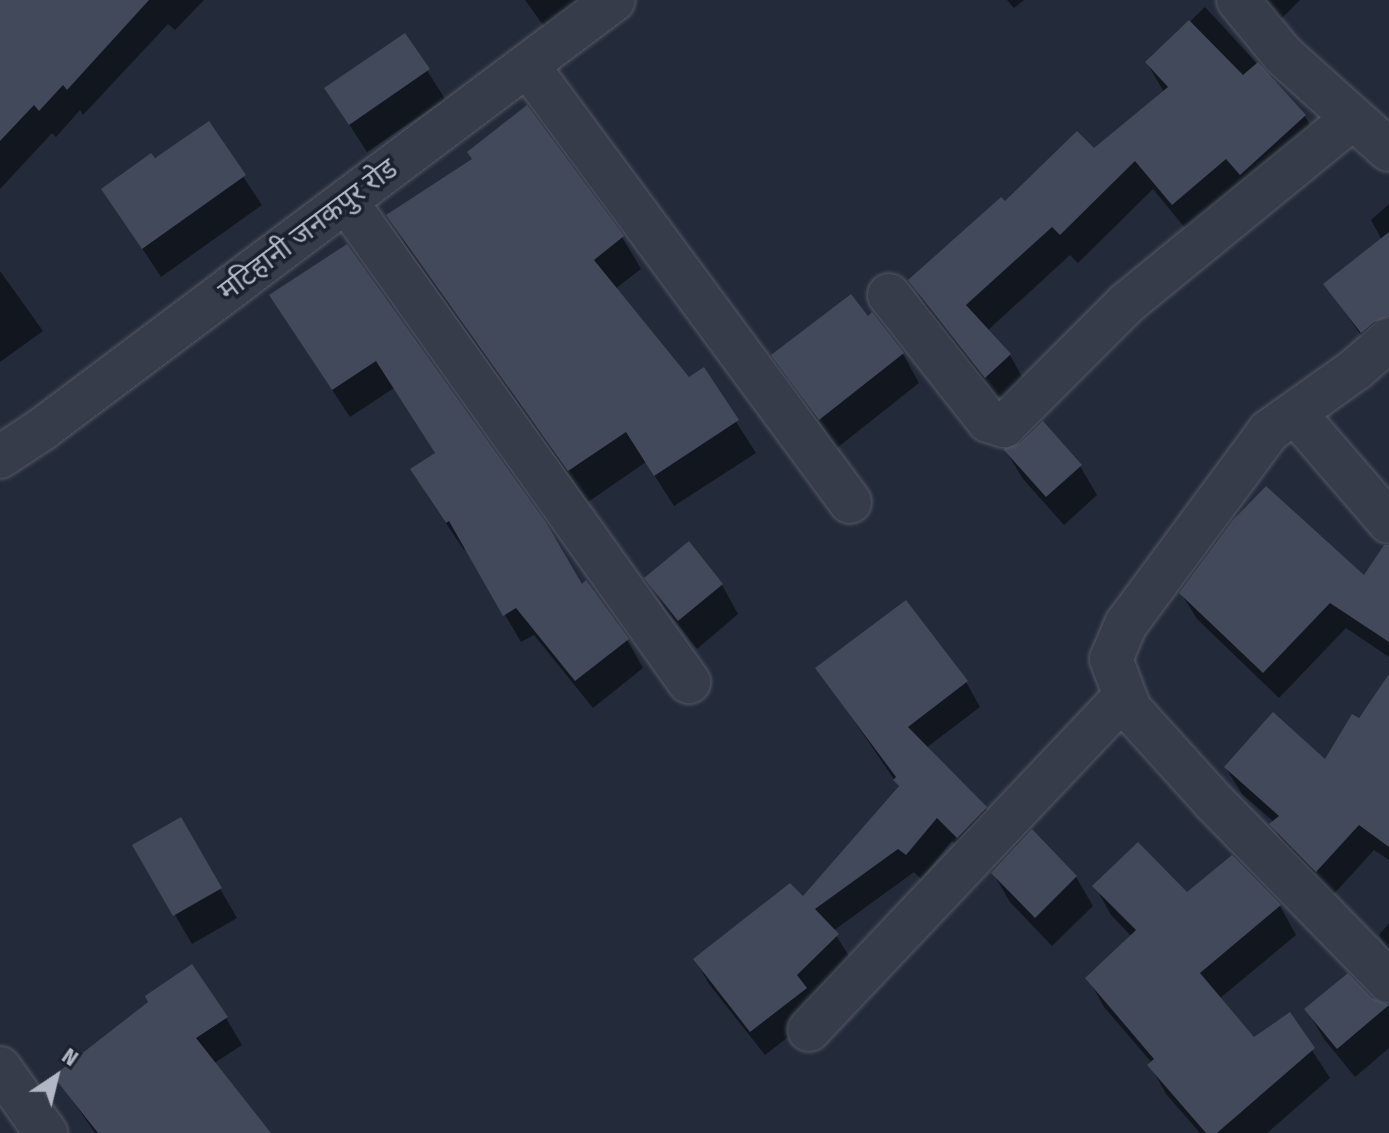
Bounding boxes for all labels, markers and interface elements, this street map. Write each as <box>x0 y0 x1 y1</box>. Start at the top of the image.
street label: मटिहानी जनकपुर रोड <box>212 152 404 308</box>
north arrow <box>16 1037 96 1117</box>
text: N <box>57 1042 83 1072</box>

